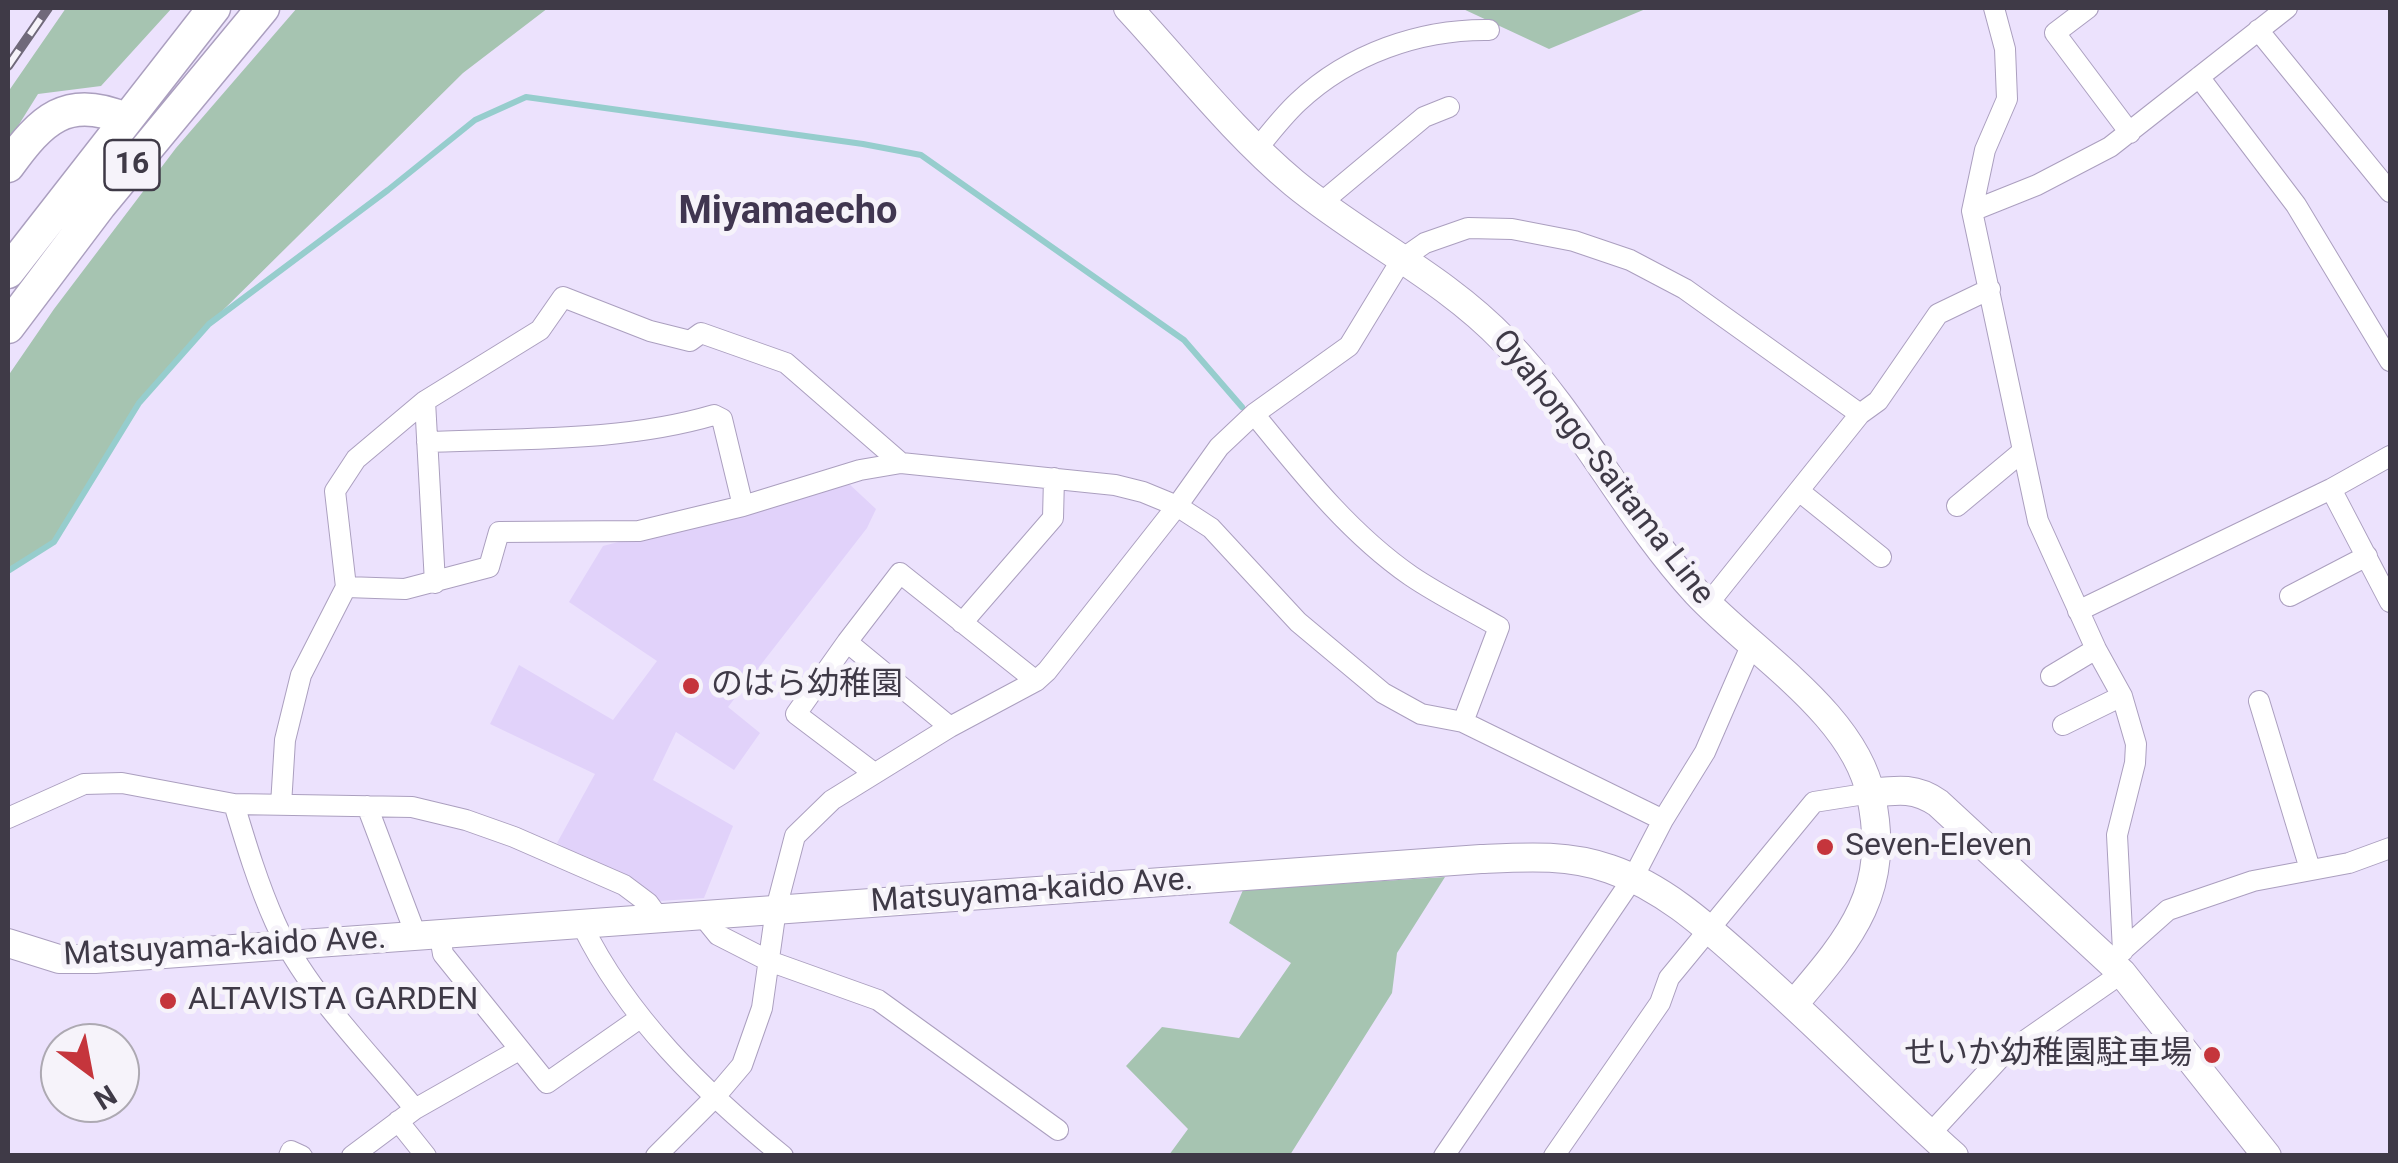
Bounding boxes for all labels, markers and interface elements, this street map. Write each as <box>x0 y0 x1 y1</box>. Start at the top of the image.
road number: 16 <box>104 140 160 190</box>
district label: Miyamaecho <box>679 190 897 236</box>
street label: Oyahongo-Saitama Line <box>1483 323 1721 613</box>
place label: のはら幼稚園 <box>711 667 903 705</box>
marker: のはら幼稚園 <box>680 675 702 697</box>
place label: Seven-Eleven <box>1845 828 2032 866</box>
marker: Seven-Eleven <box>1814 836 1836 858</box>
street label: Matsuyama-kaido Ave. <box>870 862 1194 922</box>
street label: Matsuyama-kaido Ave. <box>63 920 387 976</box>
place label: ALTAVISTA GARDEN <box>188 982 478 1020</box>
marker: ALTAVISTA GARDEN <box>157 990 179 1012</box>
north arrow <box>40 1023 140 1123</box>
place label: せいか幼稚園駐車場 <box>1904 1036 2192 1074</box>
marker: せいか幼稚園駐車場 <box>2201 1044 2223 1066</box>
text: N <box>88 1078 122 1116</box>

